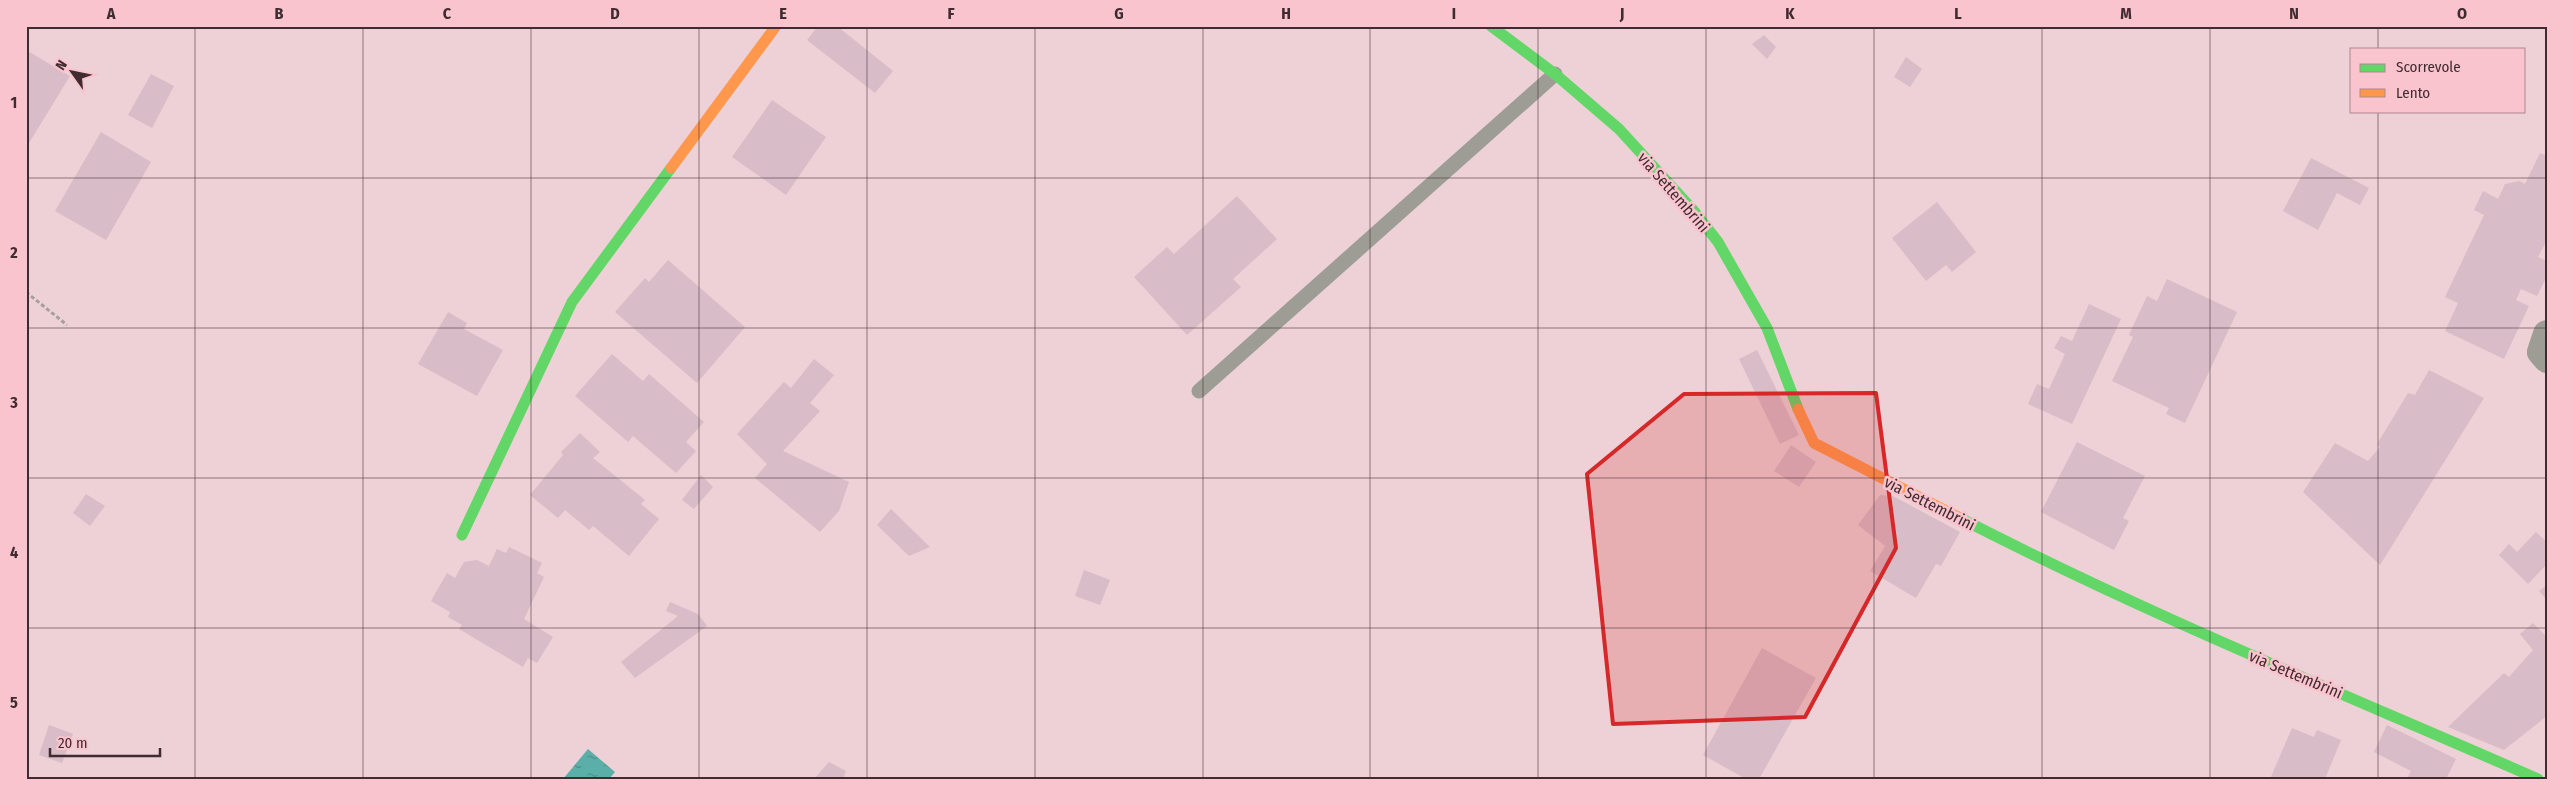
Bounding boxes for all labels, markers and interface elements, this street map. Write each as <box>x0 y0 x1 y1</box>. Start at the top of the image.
text: A <box>106 4 116 23</box>
text: B <box>275 4 284 23</box>
text: C <box>443 4 452 23</box>
text: D <box>610 4 620 23</box>
text: E <box>779 4 787 23</box>
text: F <box>947 4 955 23</box>
text: G <box>1114 4 1124 23</box>
text: H <box>1281 4 1291 23</box>
text: I <box>1452 4 1456 23</box>
text: J <box>1619 4 1624 23</box>
text: K <box>1785 4 1795 23</box>
text: L <box>1954 4 1962 23</box>
text: M <box>2120 4 2132 23</box>
text: N <box>2289 4 2299 23</box>
text: O <box>2457 4 2467 23</box>
north arrow <box>48 48 98 98</box>
legend <box>2350 48 2526 112</box>
text: N <box>52 57 71 73</box>
text: Scorrevole <box>2396 58 2461 76</box>
text: Lento <box>2396 84 2430 102</box>
text: 1 <box>11 93 17 112</box>
street label: via Settembrini <box>1634 149 1713 236</box>
text: 2 <box>9 243 18 262</box>
text: 3 <box>9 393 18 412</box>
street label: via Settembrini <box>1881 472 1978 535</box>
text: 4 <box>10 543 18 562</box>
street label: via Settembrini <box>2246 646 2345 703</box>
text: 5 <box>10 693 18 712</box>
scale bar <box>50 725 160 757</box>
text: 20 m <box>58 734 88 752</box>

